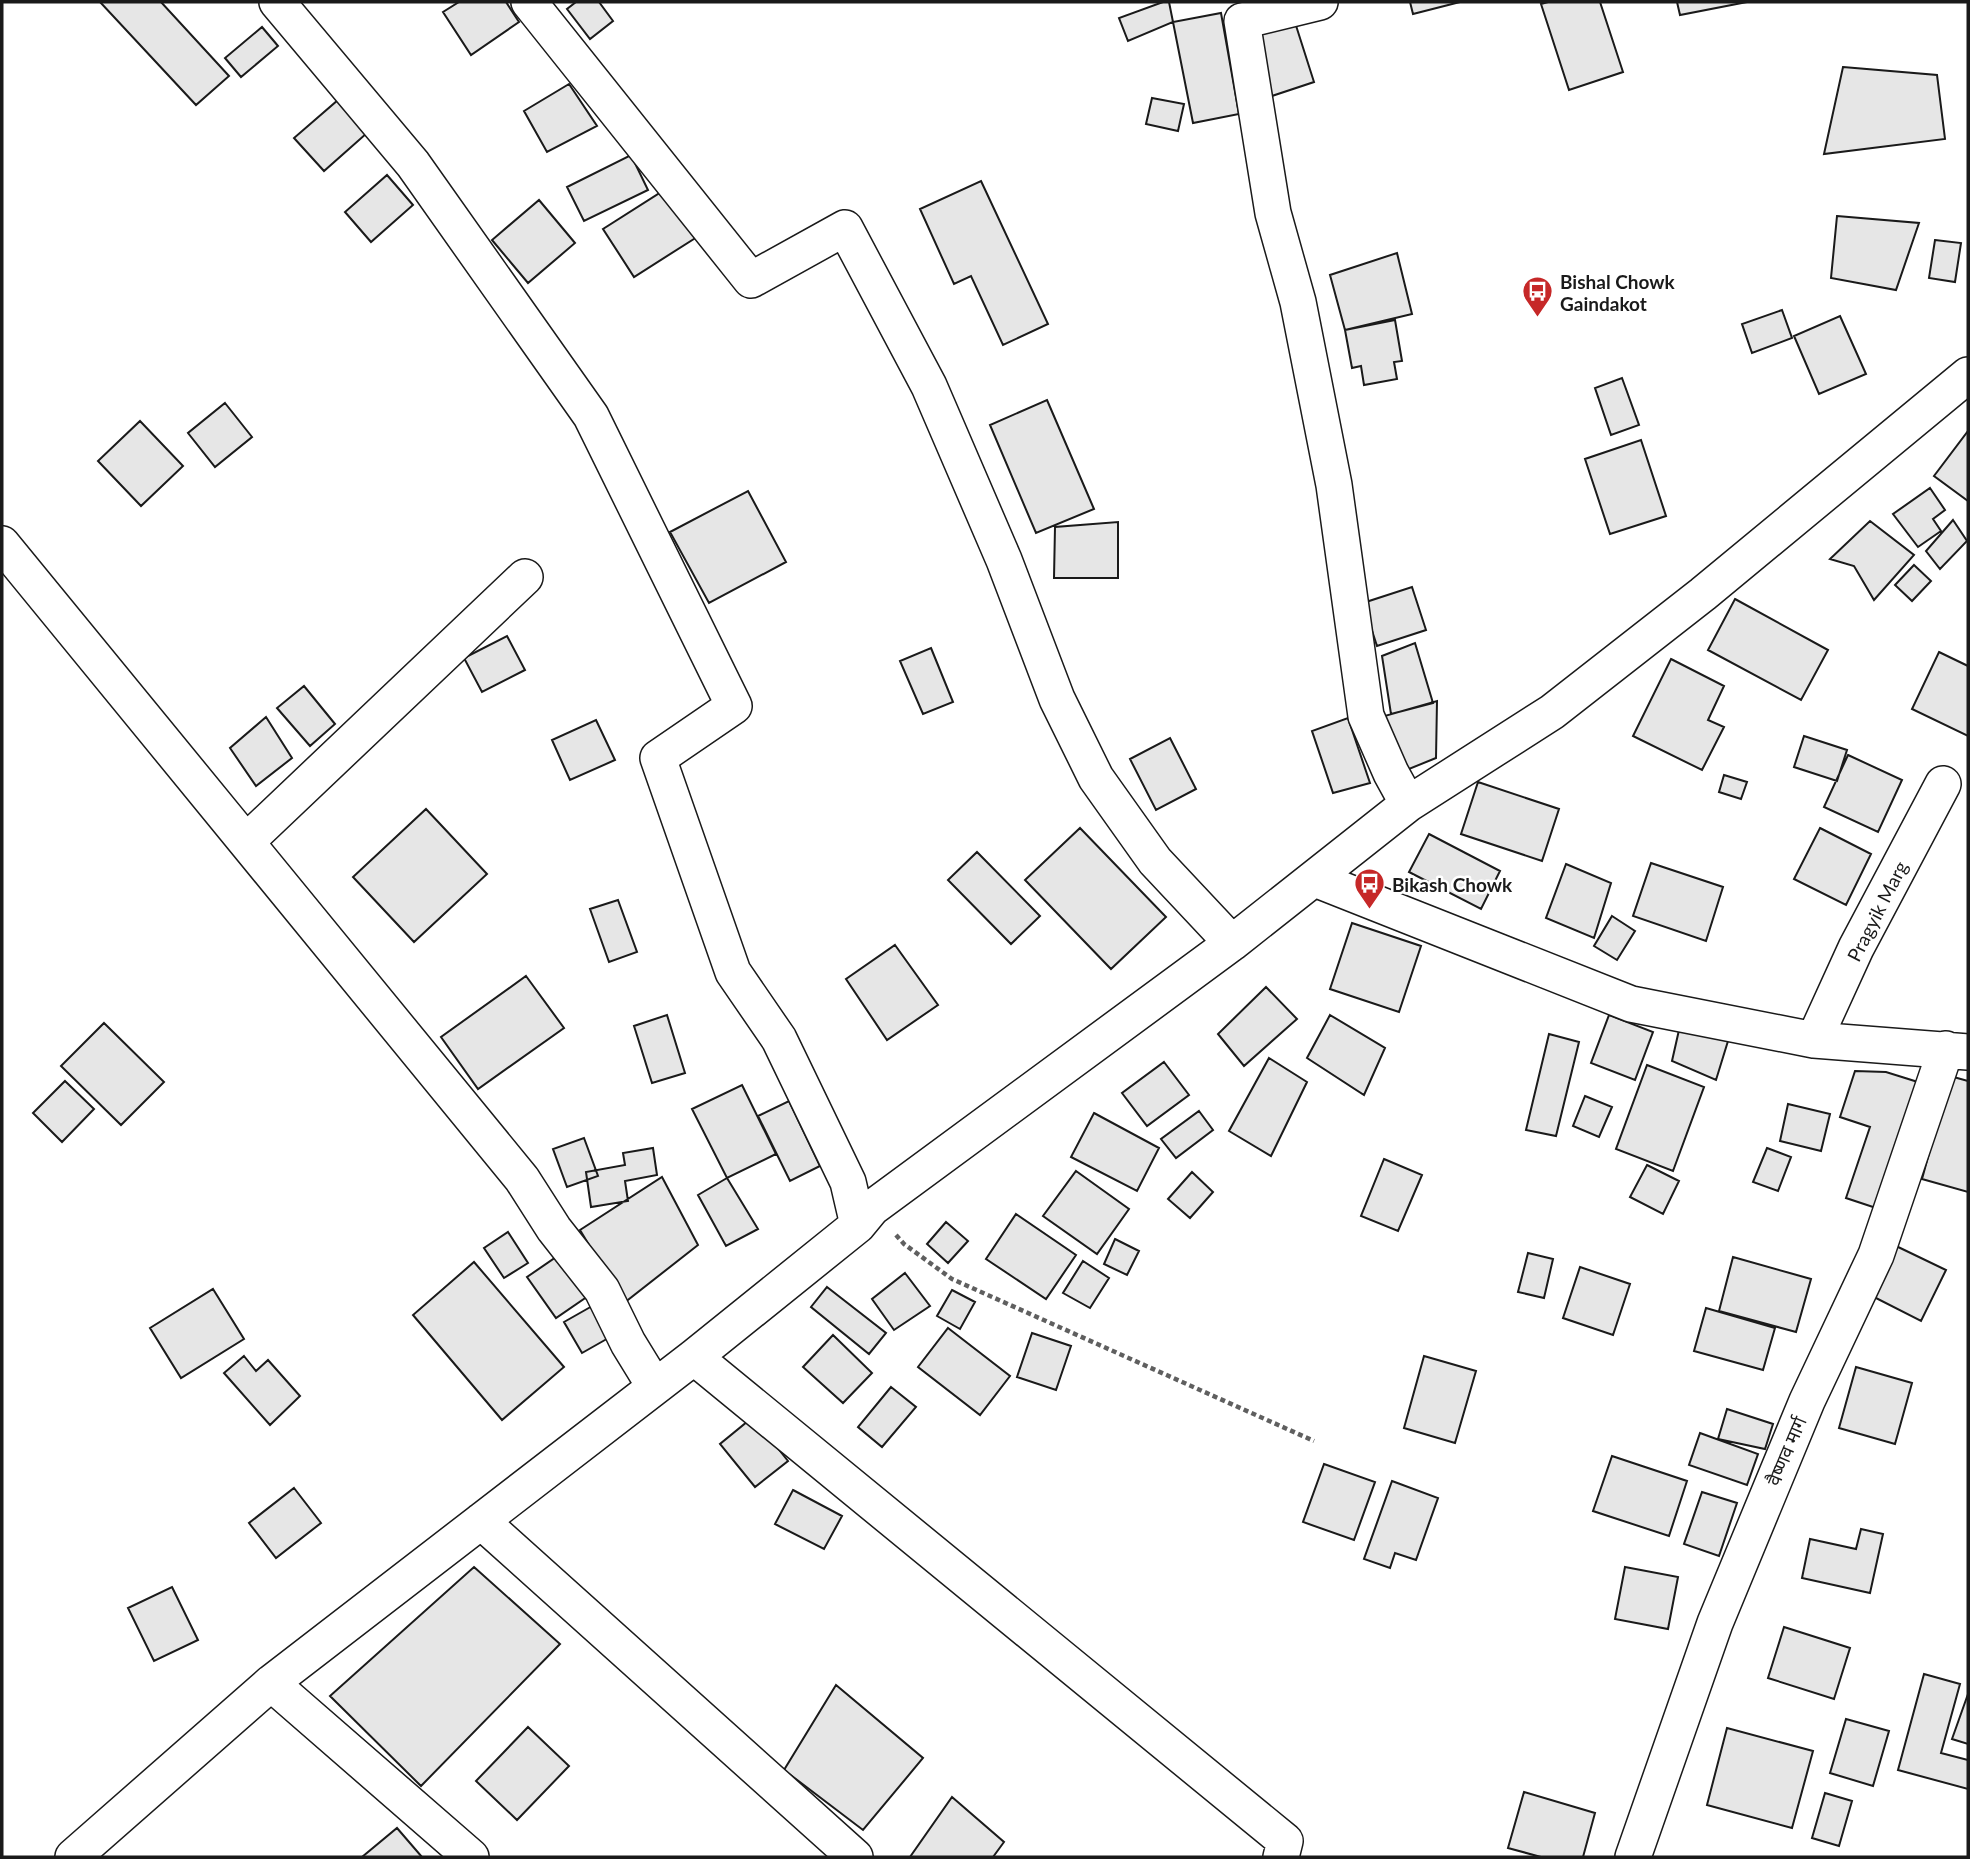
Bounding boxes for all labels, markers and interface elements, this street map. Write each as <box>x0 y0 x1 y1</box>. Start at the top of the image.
place label: Bishal Chowk Gaindakot <box>1560 270 1676 315</box>
bus stop icon: Bishal Chowk Gaindakot <box>1520 275 1554 319</box>
street label: Pragyik Marg <box>1842 857 1912 965</box>
bus stop icon: Bikash Chowk <box>1352 867 1386 911</box>
place label: Bikash Chowk <box>1392 873 1513 896</box>
street label: वैष्णव मार्ग <box>1761 1412 1811 1489</box>

